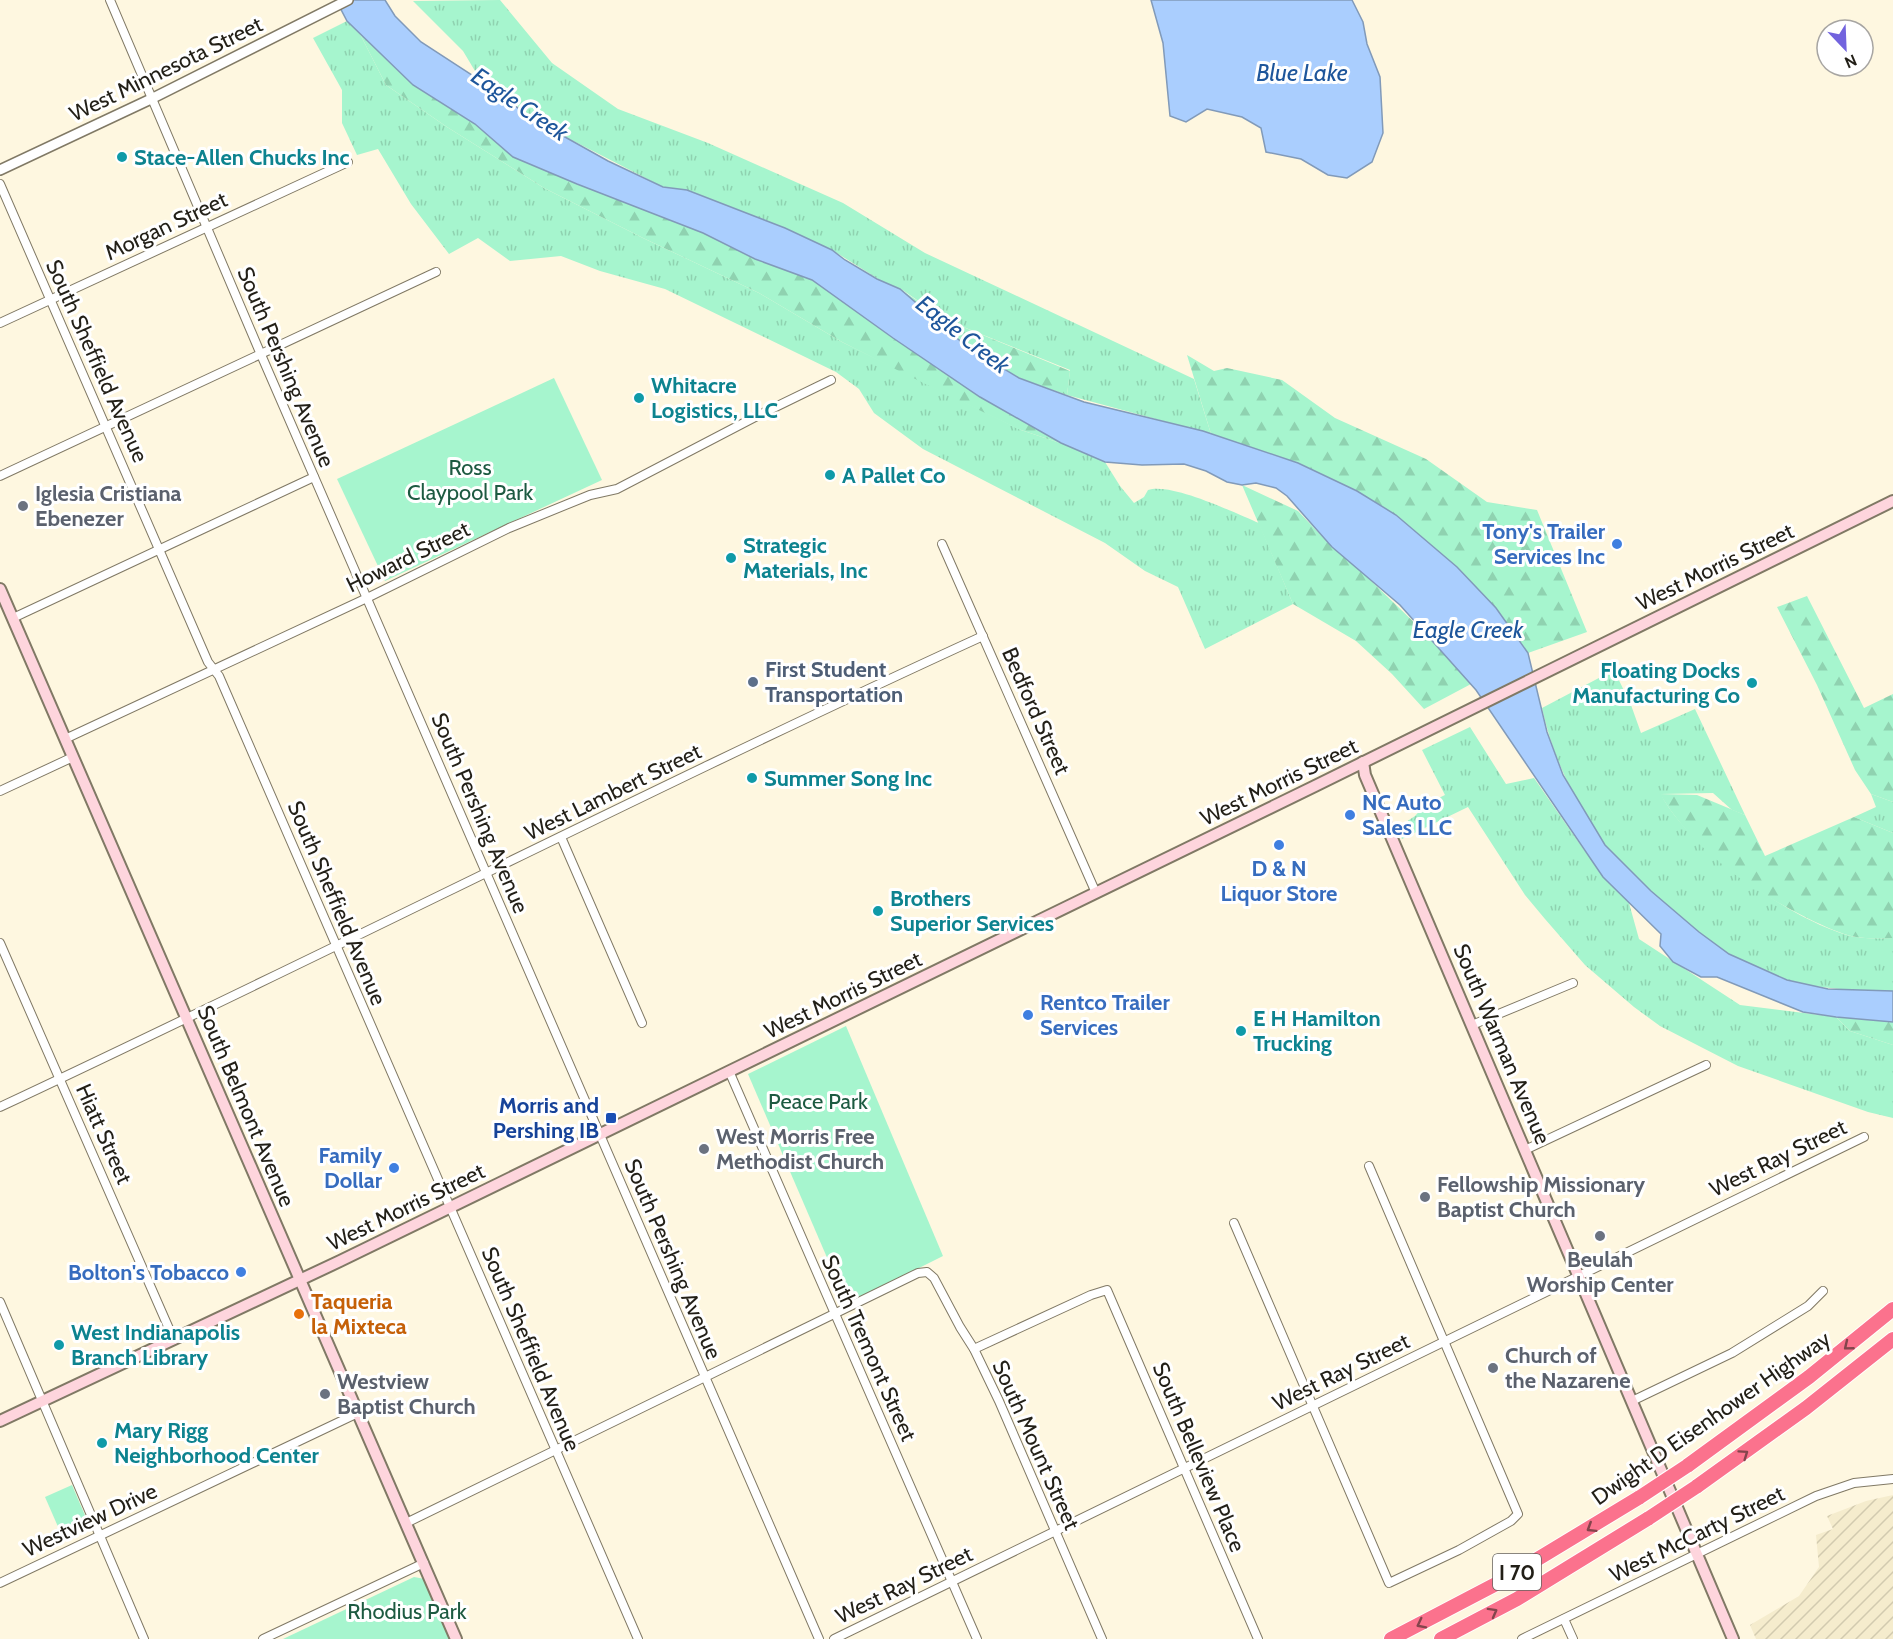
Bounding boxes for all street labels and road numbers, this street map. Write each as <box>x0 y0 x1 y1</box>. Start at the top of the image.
street label: West Minnesota Street <box>65 10 267 127</box>
street label: Morgan Street <box>101 186 232 266</box>
street label: South Sheffield Avenue <box>40 255 154 467</box>
street label: South Pershing Avenue <box>232 263 340 471</box>
street label: Howard Street <box>342 515 475 599</box>
street label: West Morris Street <box>1632 517 1799 617</box>
street label: Bedford Street <box>996 643 1076 779</box>
street label: South Pershing Avenue <box>426 709 534 917</box>
street label: West Morris Street <box>1196 732 1363 832</box>
street label: West Lambert Street <box>520 737 706 846</box>
street label: South Sheffield Avenue <box>282 797 392 1009</box>
street label: South Warman Avenue <box>1448 940 1556 1148</box>
street label: West Morris Street <box>760 945 927 1045</box>
street label: South Belmont Avenue <box>191 1001 301 1211</box>
street label: Hiatt Street <box>70 1080 138 1189</box>
street label: West Ray Street <box>1705 1113 1851 1203</box>
street label: South Pershing Avenue <box>619 1155 727 1363</box>
street label: West Morris Street <box>323 1157 490 1257</box>
street label: South Sheffield Avenue <box>476 1243 586 1455</box>
street label: South Tremont Street <box>816 1251 922 1446</box>
street label: Dwight D Eisenhower Highway <box>1586 1325 1836 1511</box>
street label: West Ray Street <box>1268 1327 1414 1417</box>
street label: South Mount Street <box>986 1356 1086 1535</box>
street label: South Belleview Place <box>1147 1358 1251 1556</box>
street label: Westview Drive <box>19 1477 161 1563</box>
street label: West McCarty Street <box>1605 1480 1789 1588</box>
street label: West Ray Street <box>831 1540 977 1630</box>
road number: I 70 <box>1493 1554 1541 1590</box>

